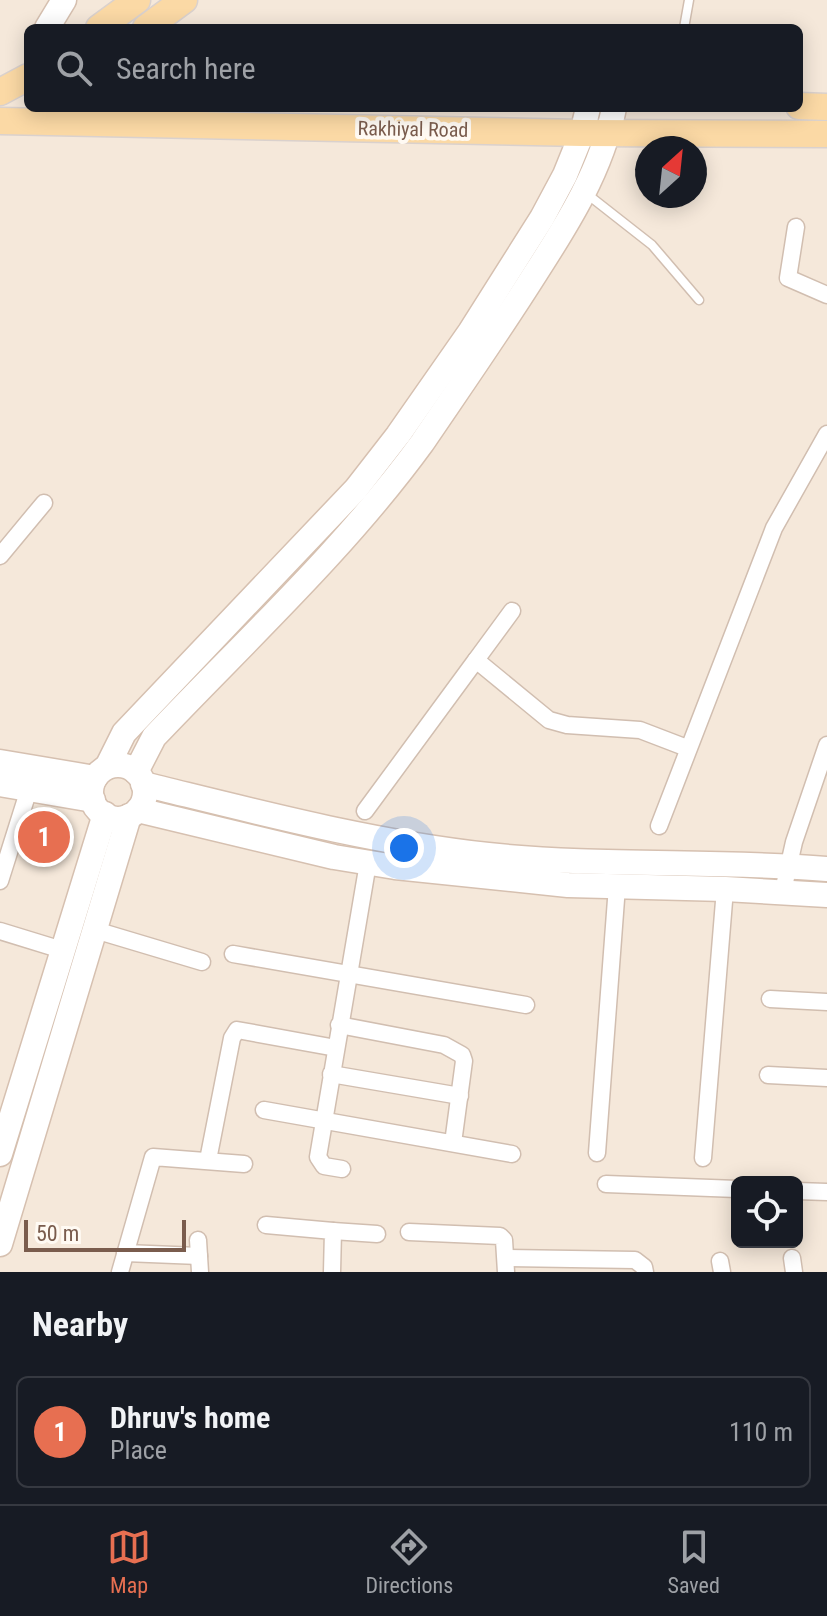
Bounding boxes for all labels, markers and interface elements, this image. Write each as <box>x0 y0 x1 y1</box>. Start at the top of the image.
search box <box>24 24 803 112</box>
icon: search <box>52 46 96 90</box>
text: Search here <box>116 51 256 86</box>
street label: Rakhiyal Road <box>358 116 468 142</box>
north arrow <box>635 136 707 208</box>
pin: 1 <box>18 807 70 867</box>
your location <box>384 828 424 868</box>
map controls <box>731 1176 803 1248</box>
button: locate <box>731 1176 803 1248</box>
scale bar <box>24 1216 186 1252</box>
text: 50 m <box>36 1221 79 1246</box>
text: Nearby <box>32 1304 128 1344</box>
text: Dhruv's home <box>110 1400 270 1435</box>
text: 1 <box>53 1417 67 1447</box>
text: 110 m <box>729 1417 793 1447</box>
text: Place <box>110 1435 167 1465</box>
tab: Map <box>107 1525 151 1598</box>
tab: Directions <box>365 1525 453 1598</box>
tab: Saved <box>668 1525 720 1598</box>

